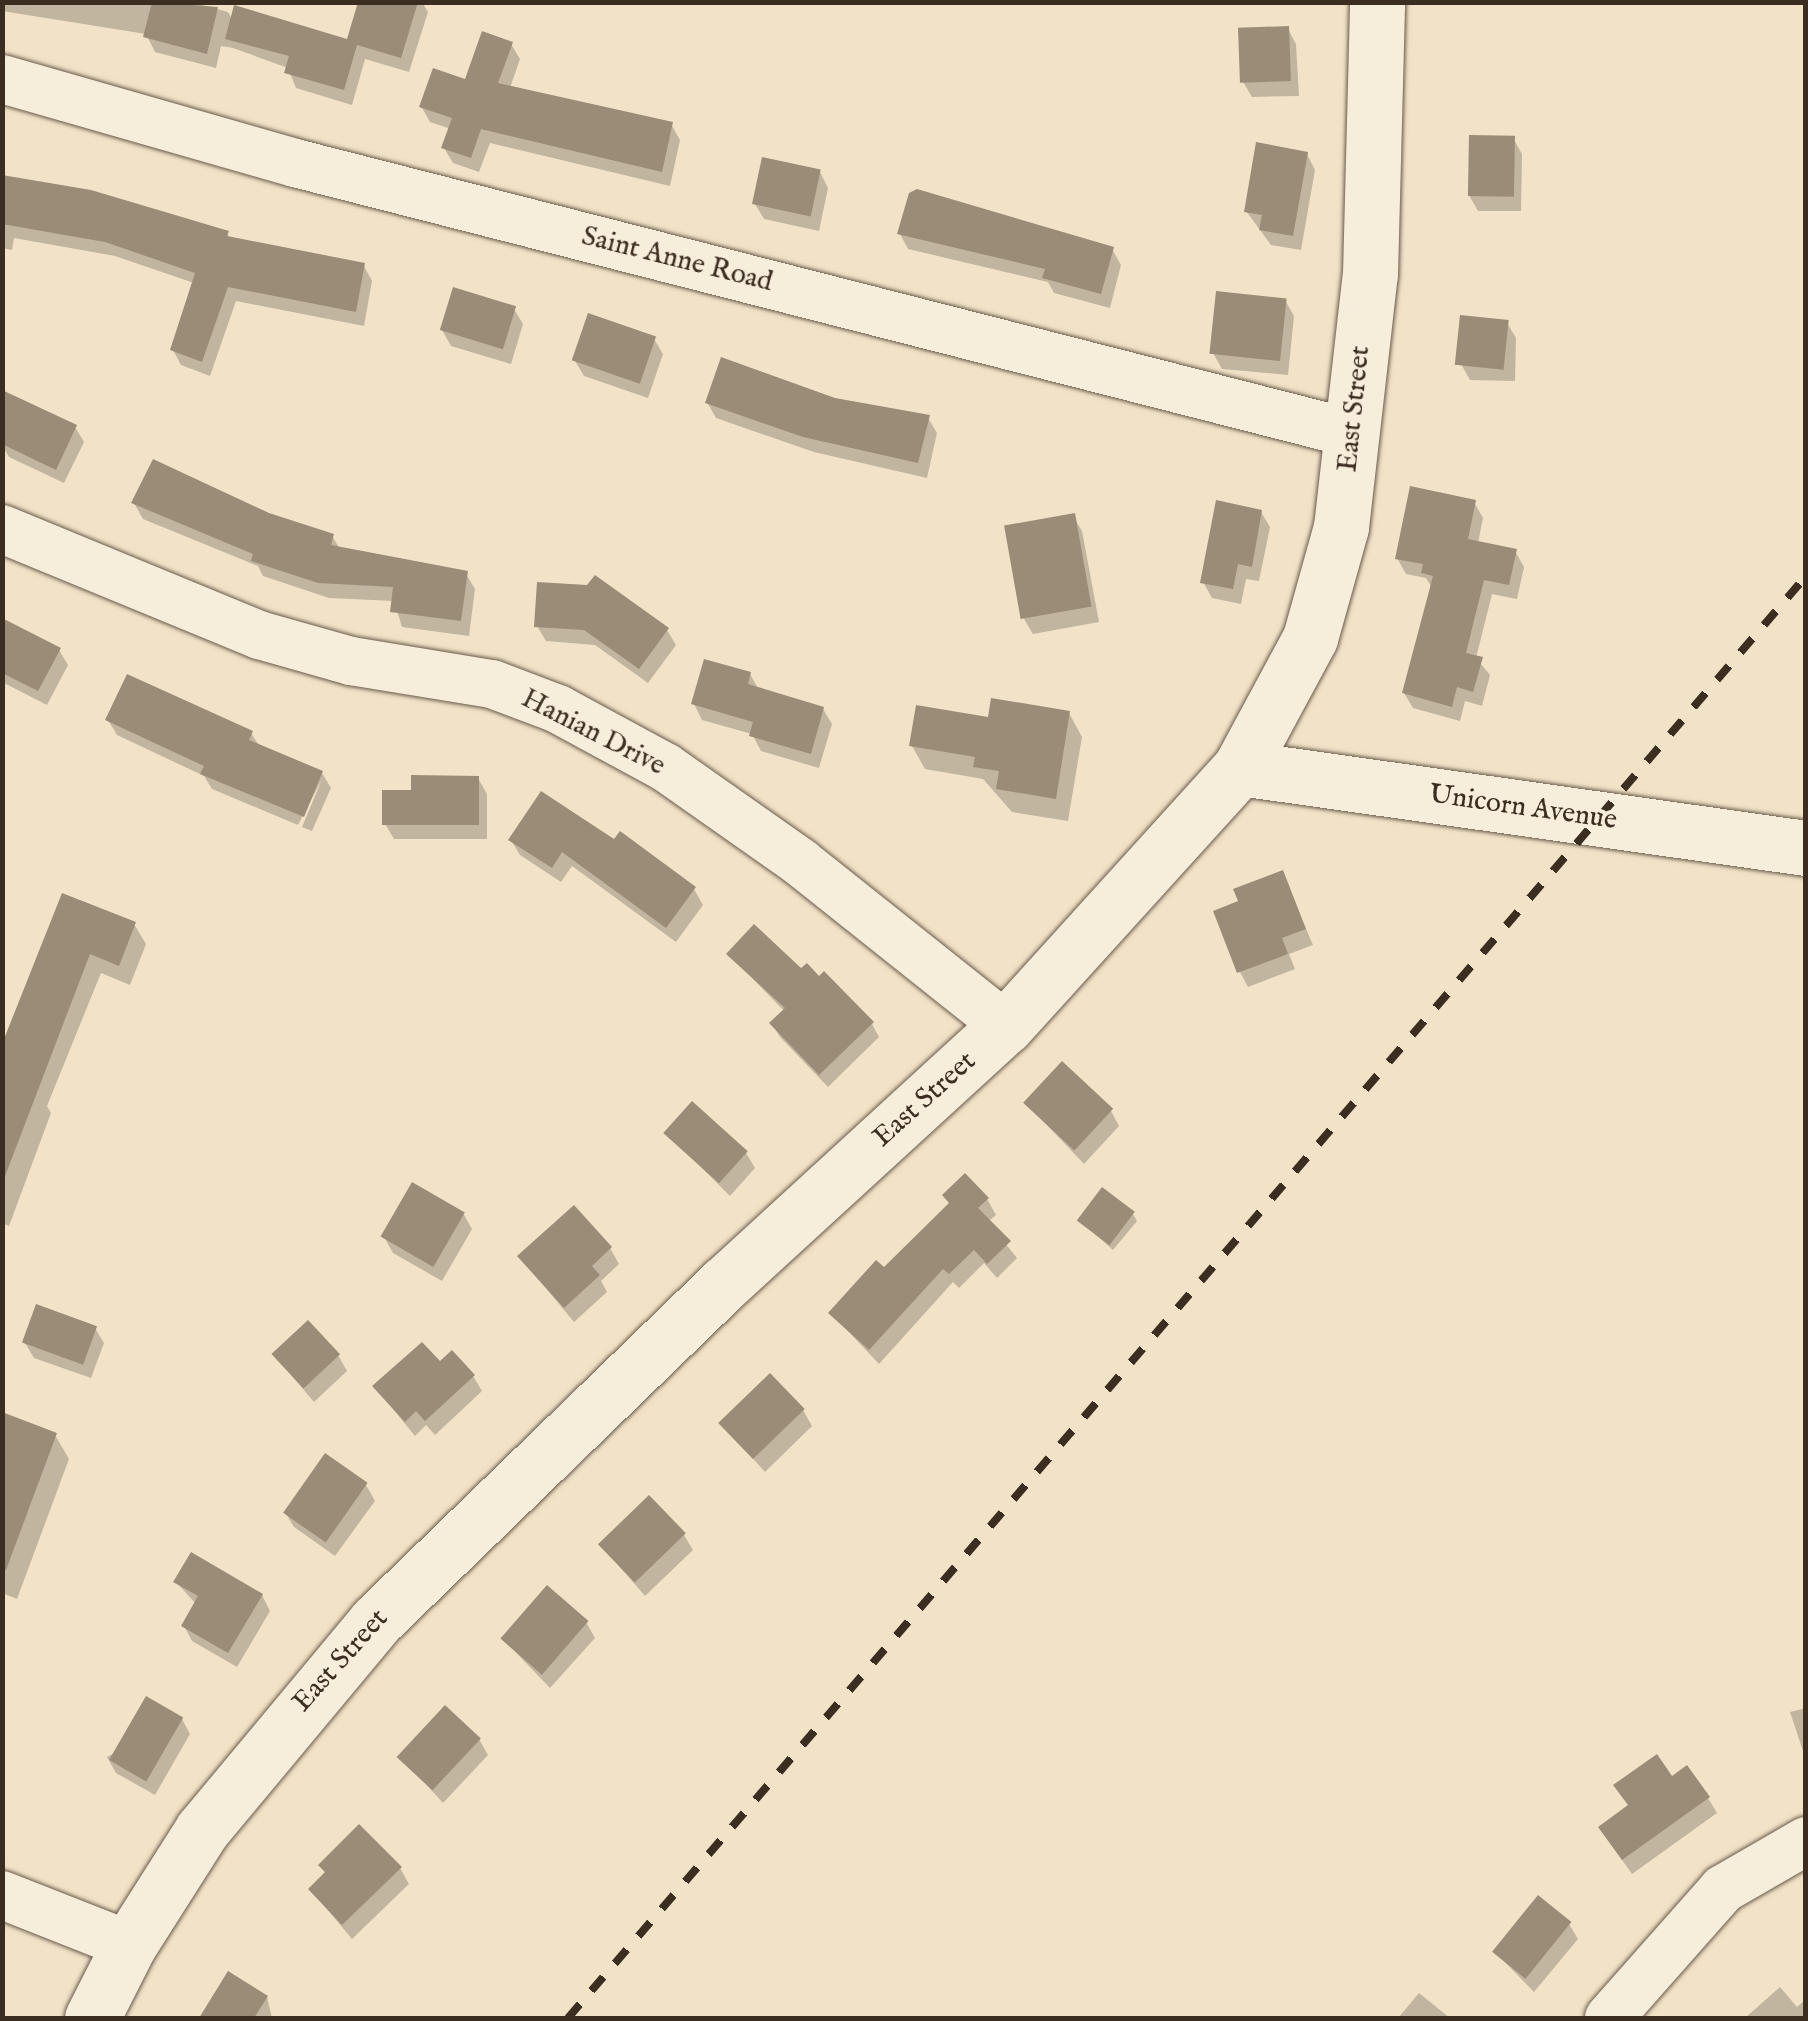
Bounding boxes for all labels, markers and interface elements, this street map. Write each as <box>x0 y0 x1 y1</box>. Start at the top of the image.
street label: Saint Anne Road <box>578 220 776 300</box>
street label: East Street <box>1332 344 1378 474</box>
street label: Hanian Drive <box>515 682 671 784</box>
street label: Unicorn Avenue <box>1427 778 1619 838</box>
street label: East Street <box>867 1045 983 1155</box>
street label: East Street <box>286 1603 396 1719</box>

